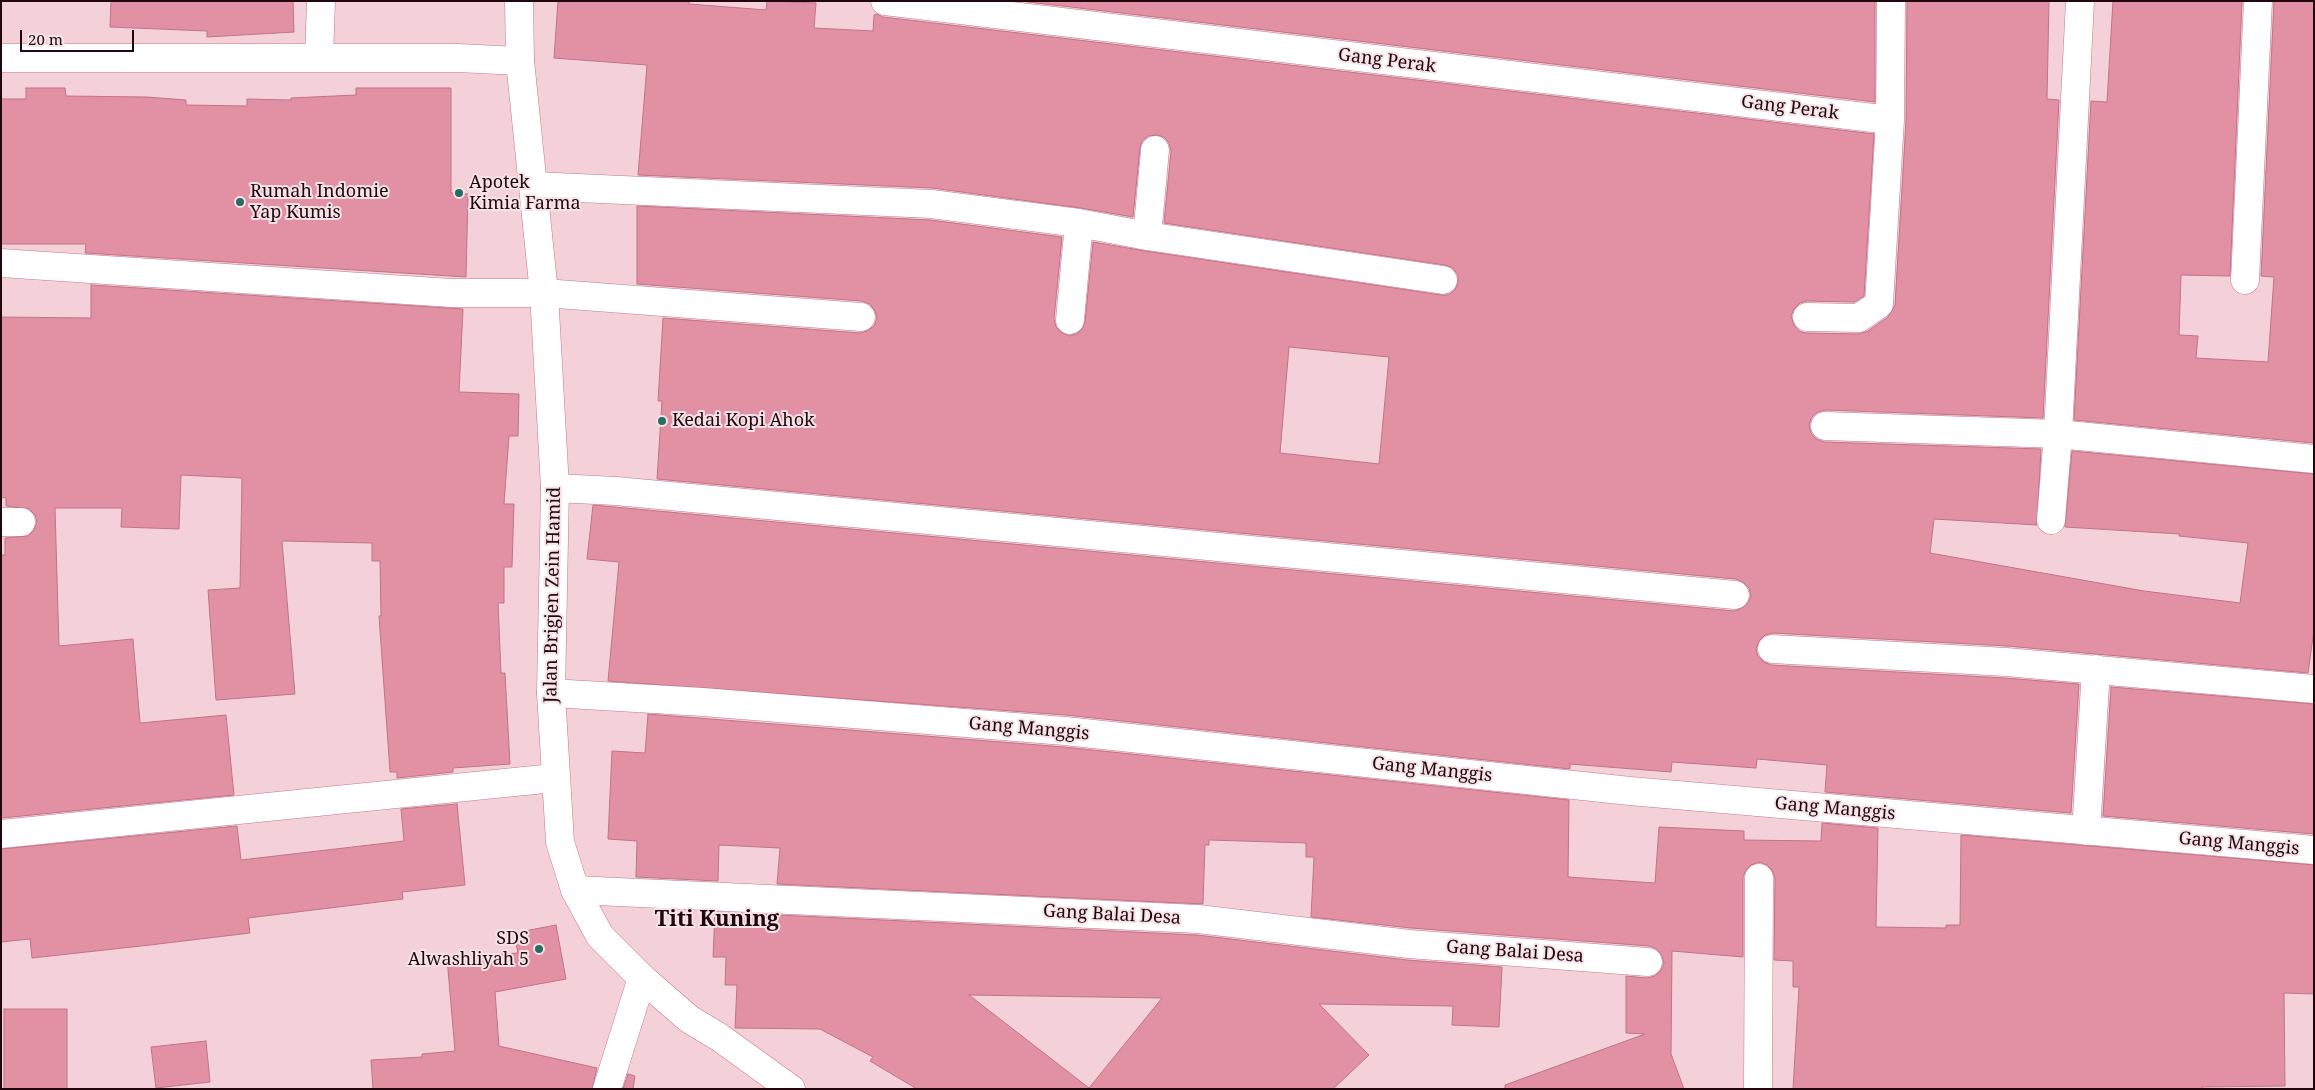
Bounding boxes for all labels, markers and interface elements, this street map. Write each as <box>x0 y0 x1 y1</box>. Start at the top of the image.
scale bar <box>22 20 136 52</box>
text: 20 m <box>28 29 63 49</box>
street label: Gang Perak <box>1337 44 1437 78</box>
street label: Gang Perak <box>1740 91 1840 125</box>
place label: Apotek Kimia Farma <box>469 172 581 214</box>
place label: Rumah Indomie Yap Kumis <box>250 181 389 223</box>
marker: Apotek Kimia Farma <box>453 187 465 199</box>
marker: Rumah Indomie Yap Kumis <box>234 196 246 208</box>
place label: Kedai Kopi Ahok <box>672 410 815 432</box>
marker: Kedai Kopi Ahok <box>656 415 668 427</box>
street label: Jalan Brigjen Zein Hamid <box>540 487 566 703</box>
street label: Gang Manggis <box>968 713 1090 745</box>
street label: Gang Manggis <box>1371 753 1493 787</box>
street label: Gang Manggis <box>1774 793 1896 825</box>
street label: Gang Manggis <box>2178 828 2300 860</box>
street label: Gang Balai Desa <box>1043 901 1181 929</box>
district label: Titi Kuning <box>655 907 779 933</box>
place label: SDS Alwashliyah 5 <box>408 928 529 971</box>
street label: Gang Balai Desa <box>1445 936 1585 968</box>
marker: SDS Alwashliyah 5 <box>533 943 545 955</box>

